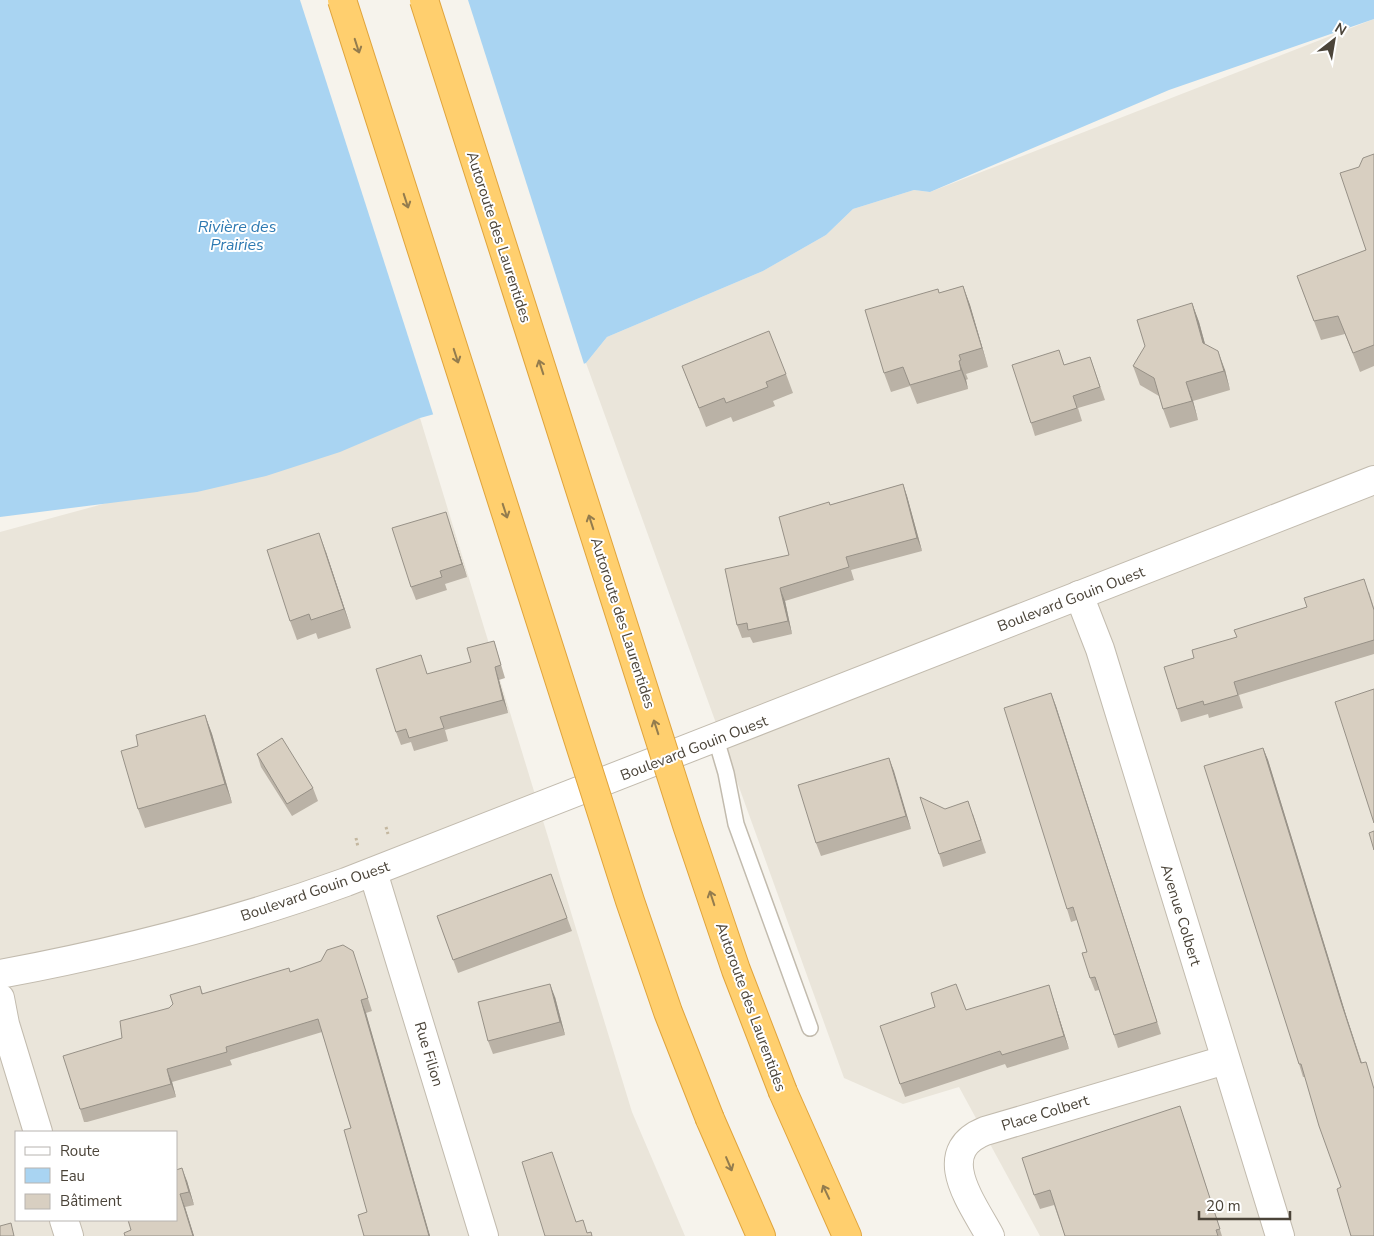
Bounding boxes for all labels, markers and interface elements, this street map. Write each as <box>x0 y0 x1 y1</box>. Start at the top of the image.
north arrow <box>1309 15 1359 65</box>
text: N <box>1331 18 1350 40</box>
one-way arrow <box>353 38 362 54</box>
street label: Autoroute des Laurentides <box>462 149 536 325</box>
one-way arrow <box>402 193 412 209</box>
water label: Rivière des Prairies <box>198 216 277 256</box>
one-way arrow <box>451 348 461 364</box>
one-way arrow <box>535 360 545 376</box>
one-way arrow <box>501 502 511 518</box>
one-way arrow <box>586 514 595 530</box>
street label: Autoroute des Laurentides <box>586 535 660 711</box>
street label: Boulevard Gouin Ouest <box>994 561 1148 636</box>
street label: Boulevard Gouin Ouest <box>617 710 771 785</box>
one-way arrow <box>651 719 660 735</box>
street label: Boulevard Gouin Ouest <box>238 856 393 926</box>
street label: Avenue Colbert <box>1156 862 1206 969</box>
one-way arrow <box>706 890 716 906</box>
street label: Autoroute des Laurentides <box>711 920 791 1094</box>
street label: Rue Filion <box>410 1019 448 1089</box>
street label: Place Colbert <box>999 1090 1092 1136</box>
legend <box>15 1131 178 1221</box>
text: Route <box>60 1141 100 1161</box>
one-way arrow <box>724 1156 734 1171</box>
text: Eau <box>60 1166 85 1186</box>
one-way arrow <box>820 1185 830 1200</box>
scale bar <box>1199 1188 1290 1220</box>
text: Bâtiment <box>60 1191 122 1211</box>
text: 20 m <box>1206 1196 1241 1216</box>

